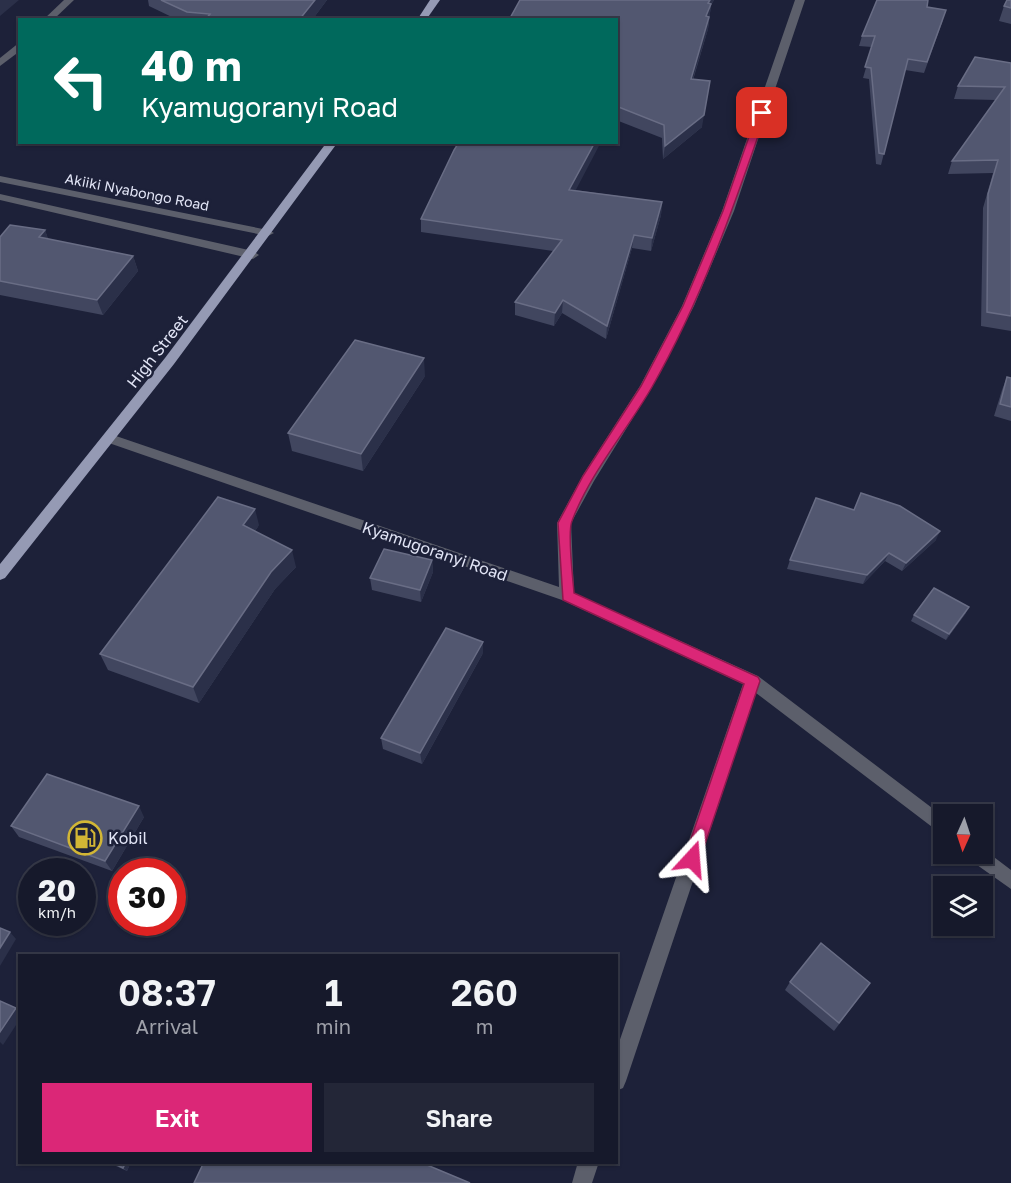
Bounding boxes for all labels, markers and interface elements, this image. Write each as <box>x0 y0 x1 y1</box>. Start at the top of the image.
text: 40 m <box>141 40 242 90</box>
icon: left <box>42 42 120 120</box>
pin <box>736 87 787 138</box>
text: Kyamugoranyi Road <box>141 91 398 123</box>
icon: arrive <box>745 96 778 129</box>
street label: Akiiki Nyabongo Road <box>64 169 211 214</box>
street label: High Street <box>122 310 192 392</box>
street label: Kyamugoranyi Road <box>360 517 510 585</box>
north arrow <box>933 804 993 864</box>
map controls <box>933 804 993 936</box>
fuel station icon: Kobil <box>67 820 103 856</box>
position arrow <box>660 827 724 891</box>
place label: Kobil <box>108 828 148 848</box>
speed limit sign: 30 <box>108 858 186 936</box>
text: 20 <box>38 872 76 908</box>
button: layers <box>933 876 993 936</box>
text: km/h <box>38 903 76 921</box>
text: 08:37 <box>118 971 216 1014</box>
text: 1 <box>324 971 343 1014</box>
text: 260 <box>451 971 518 1014</box>
text: Arrival <box>136 1014 198 1038</box>
text: min <box>316 1014 351 1038</box>
text: m <box>476 1014 493 1038</box>
button: Exit <box>42 1083 312 1152</box>
button: Share <box>324 1083 594 1152</box>

